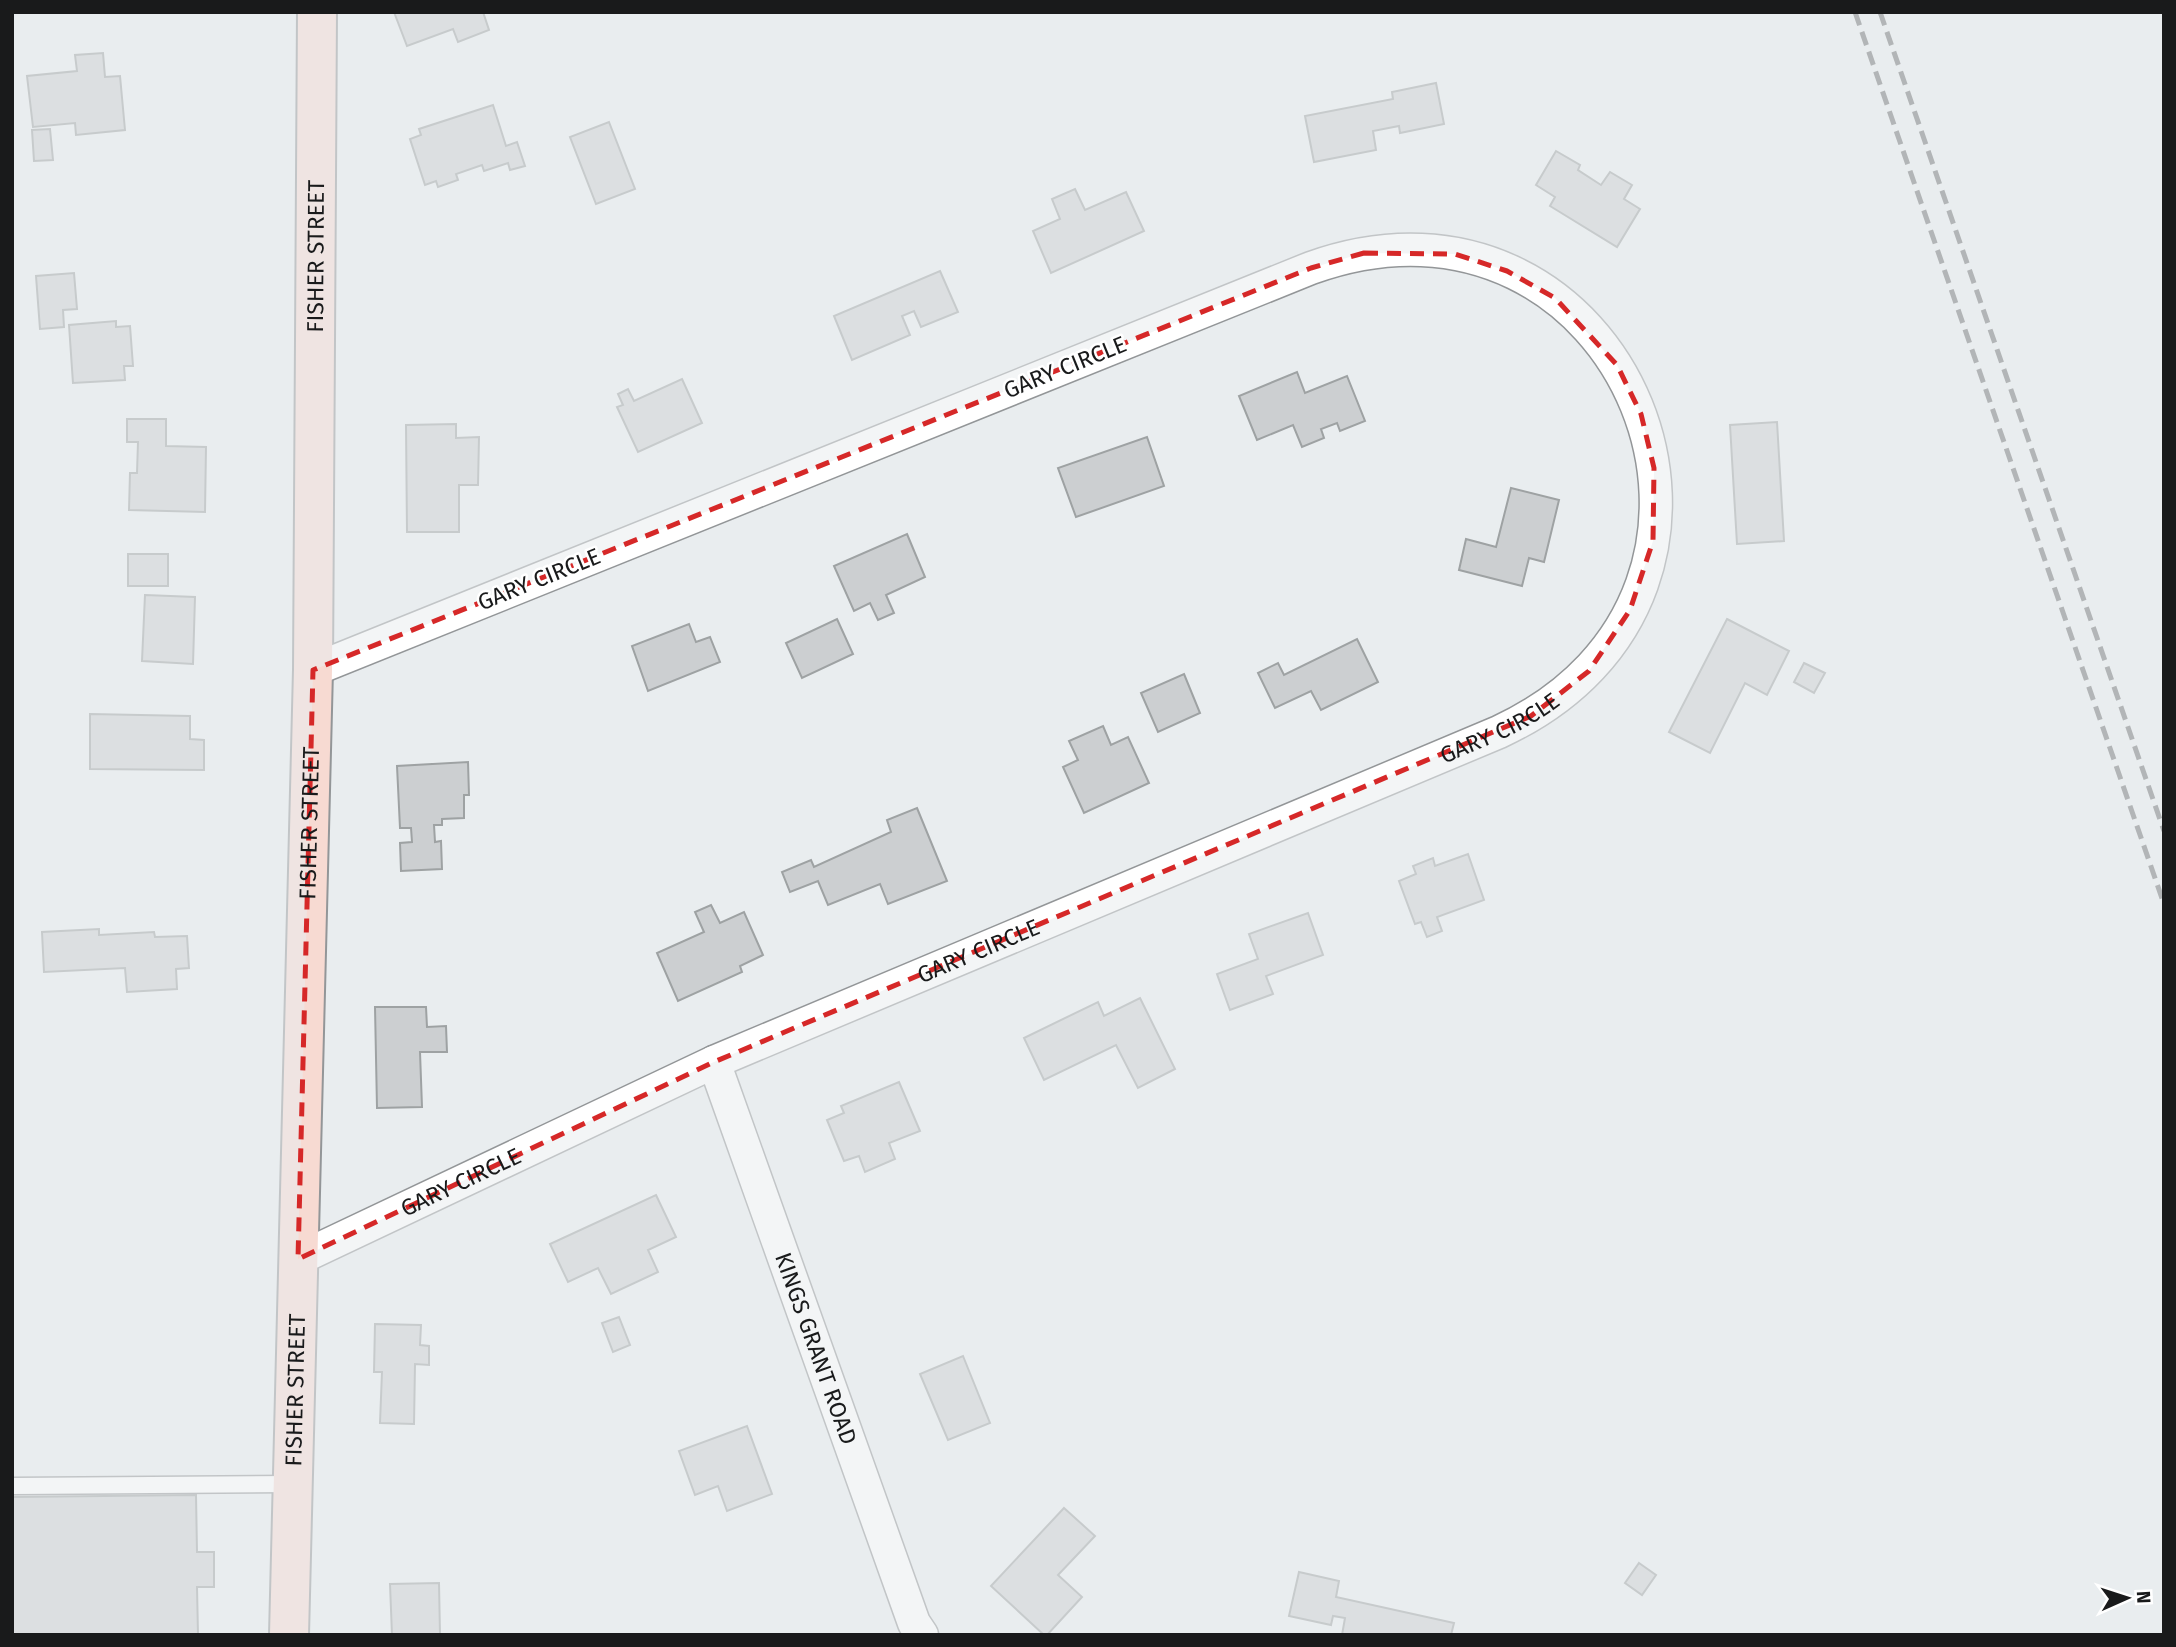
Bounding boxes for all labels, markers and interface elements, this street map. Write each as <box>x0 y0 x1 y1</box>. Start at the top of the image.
street label: FISHER STREET <box>301 180 330 333</box>
street label: GARY CIRCLE <box>1000 330 1130 404</box>
street label: GARY CIRCLE <box>474 542 604 616</box>
street label: GARY CIRCLE <box>1436 686 1565 769</box>
street label: FISHER STREET <box>293 746 325 900</box>
street label: GARY CIRCLE <box>913 913 1044 989</box>
street label: GARY CIRCLE <box>396 1142 525 1222</box>
street label: KINGS GRANT ROAD <box>769 1249 863 1448</box>
street label: FISHER STREET <box>279 1313 311 1467</box>
north arrow <box>2092 1563 2162 1633</box>
text: N <box>2132 1590 2155 1604</box>

